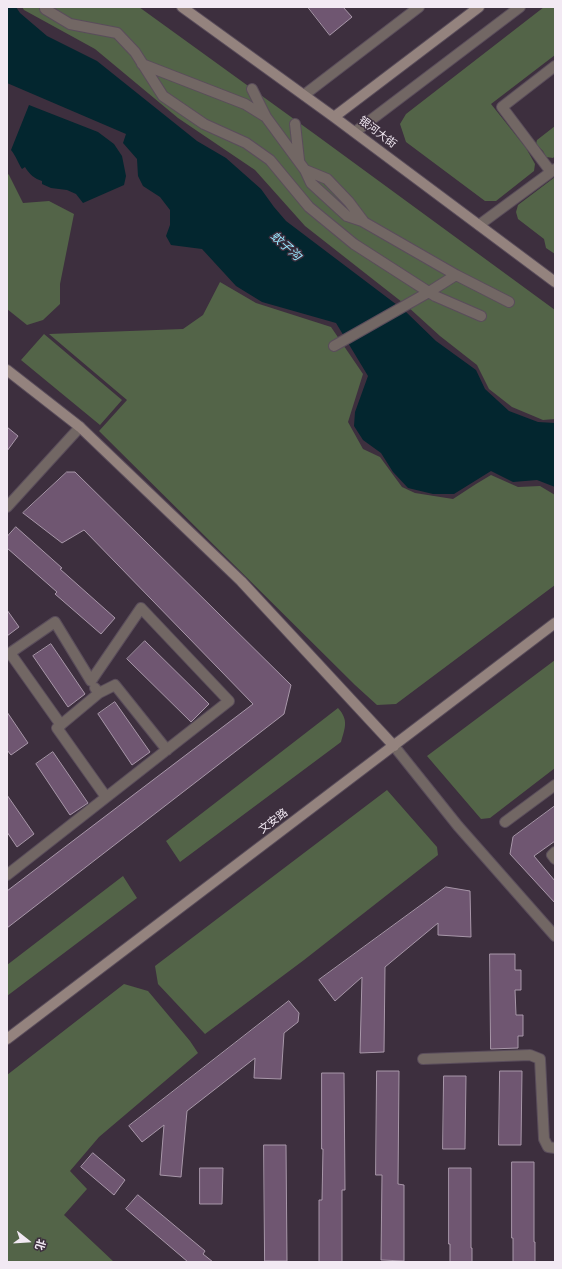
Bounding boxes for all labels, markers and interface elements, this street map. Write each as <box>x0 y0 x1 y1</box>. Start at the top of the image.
street label: 银河大街 <box>355 114 399 152</box>
water label: 蚊子沟 <box>267 230 303 264</box>
street label: 文安路 <box>257 807 291 837</box>
north arrow <box>8 1221 48 1261</box>
text: 北 <box>31 1237 49 1252</box>

